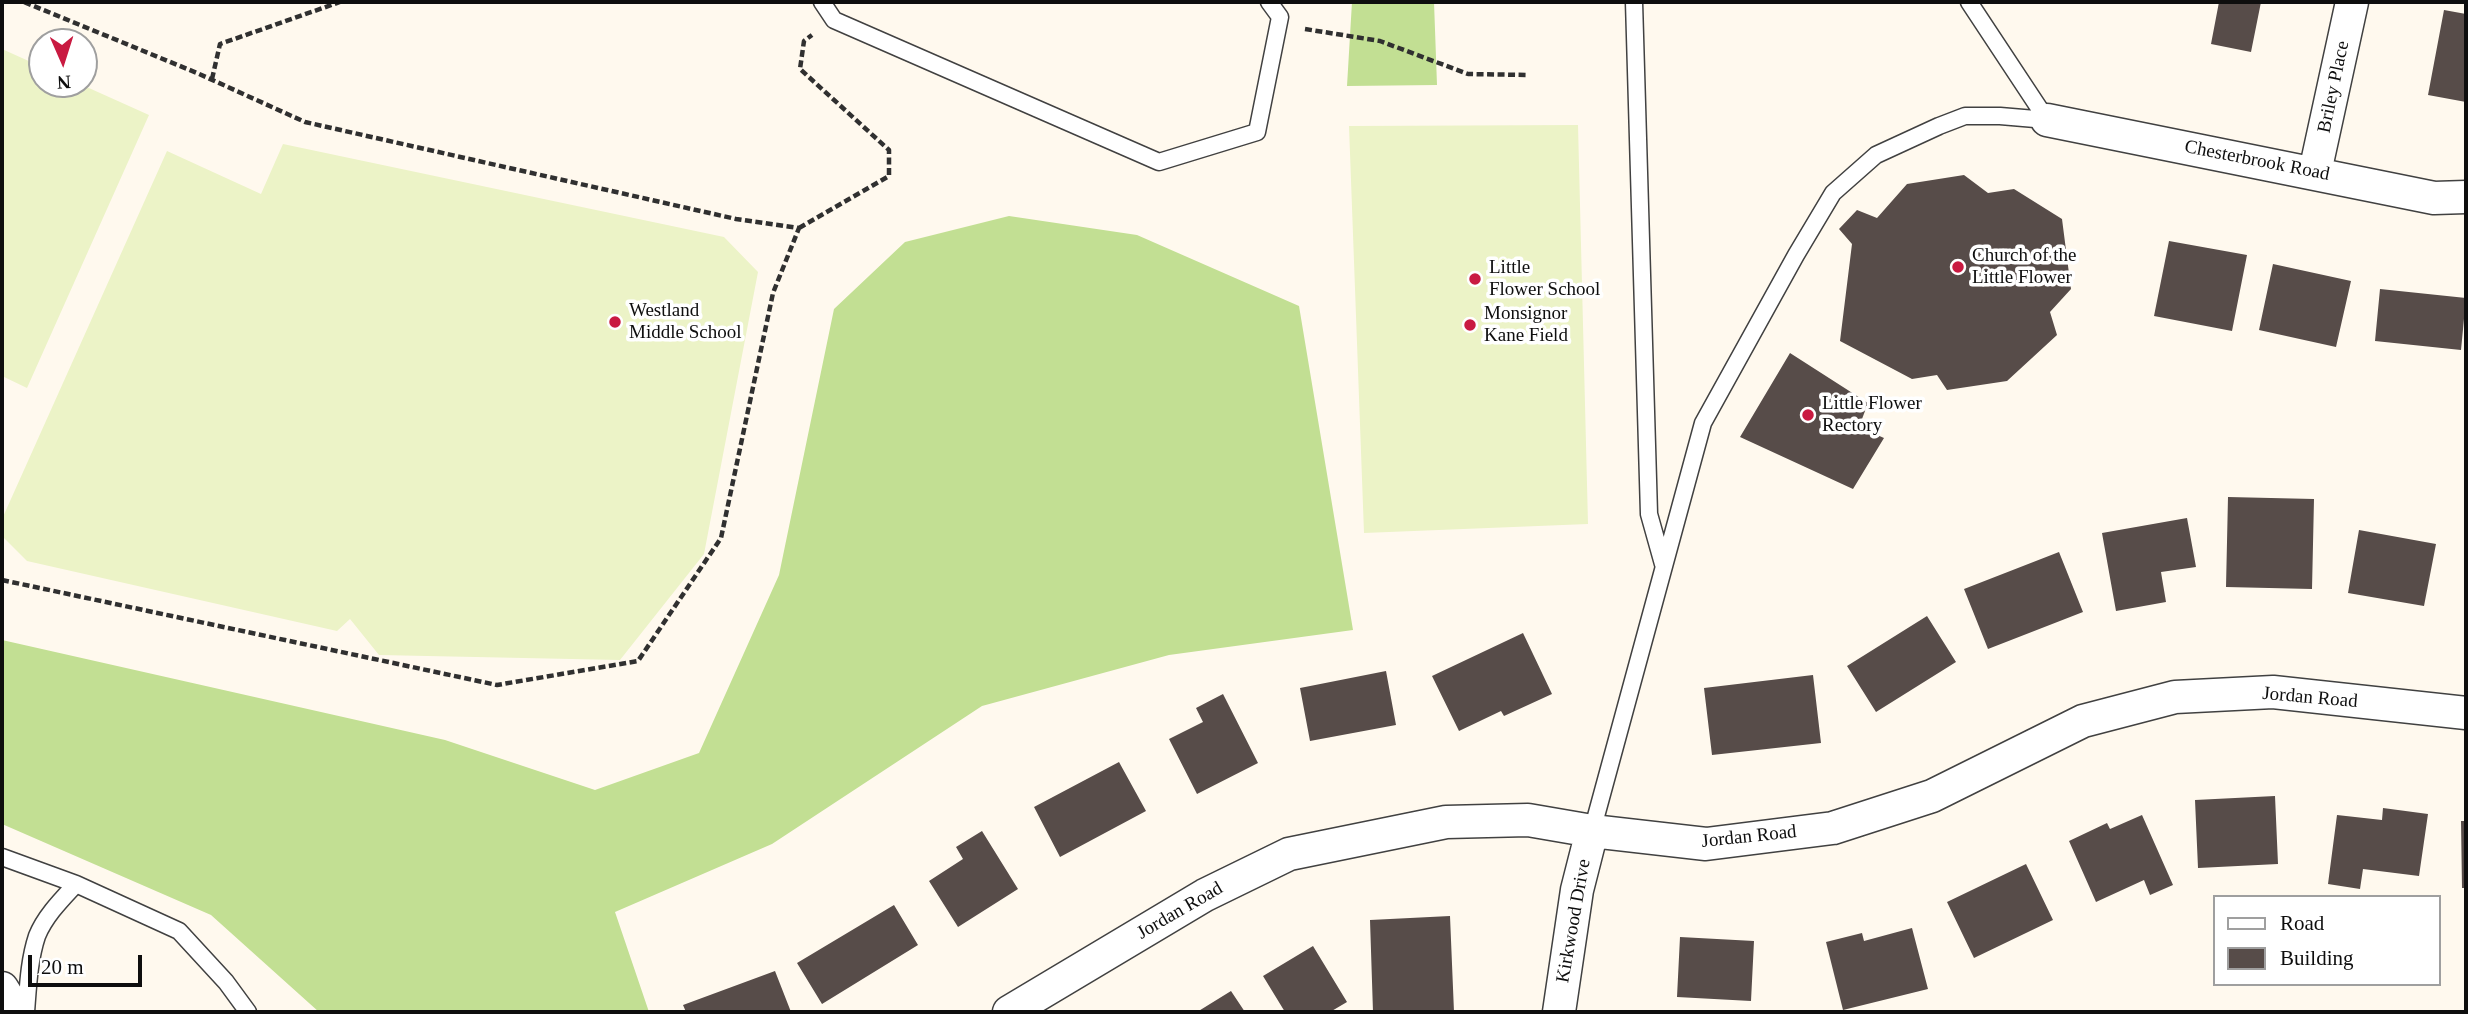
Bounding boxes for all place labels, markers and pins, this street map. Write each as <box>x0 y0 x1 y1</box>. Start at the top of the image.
place label: Church of the Little Flower <box>1972 245 2076 289</box>
place label: Little Flower School <box>1489 257 1600 301</box>
marker: Church of the Little Flower <box>1950 259 1966 275</box>
marker: Little Flower School <box>1467 271 1483 287</box>
place label: Westland Middle School <box>629 300 741 344</box>
place label: Monsignor Kane Field <box>1484 303 1568 347</box>
marker: Westland Middle School <box>607 314 623 330</box>
marker: Monsignor Kane Field <box>1462 317 1478 333</box>
place label: Little Flower Rectory <box>1822 393 1922 437</box>
marker: Little Flower Rectory <box>1800 407 1816 423</box>

